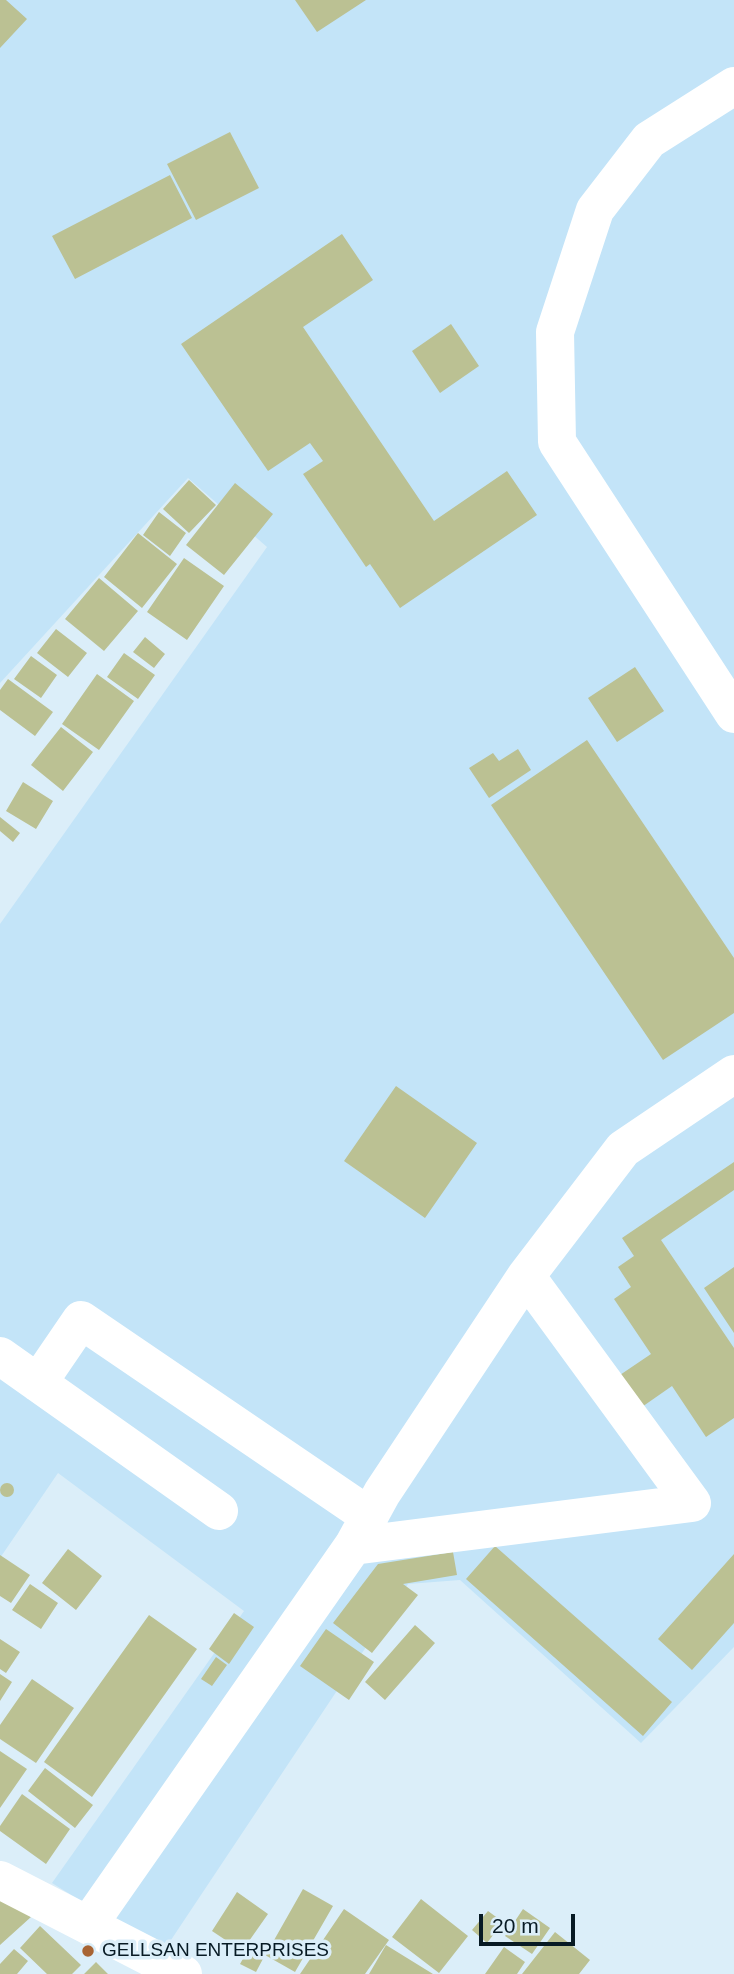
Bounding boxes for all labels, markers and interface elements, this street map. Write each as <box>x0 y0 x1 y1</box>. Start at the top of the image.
scale bar <box>482 1900 578 1944</box>
text: 20 m <box>492 1914 539 1937</box>
place label: GELLSAN ENTERPRISES <box>102 1940 329 1962</box>
marker: GELLSAN ENTERPRISES <box>80 1943 96 1959</box>

